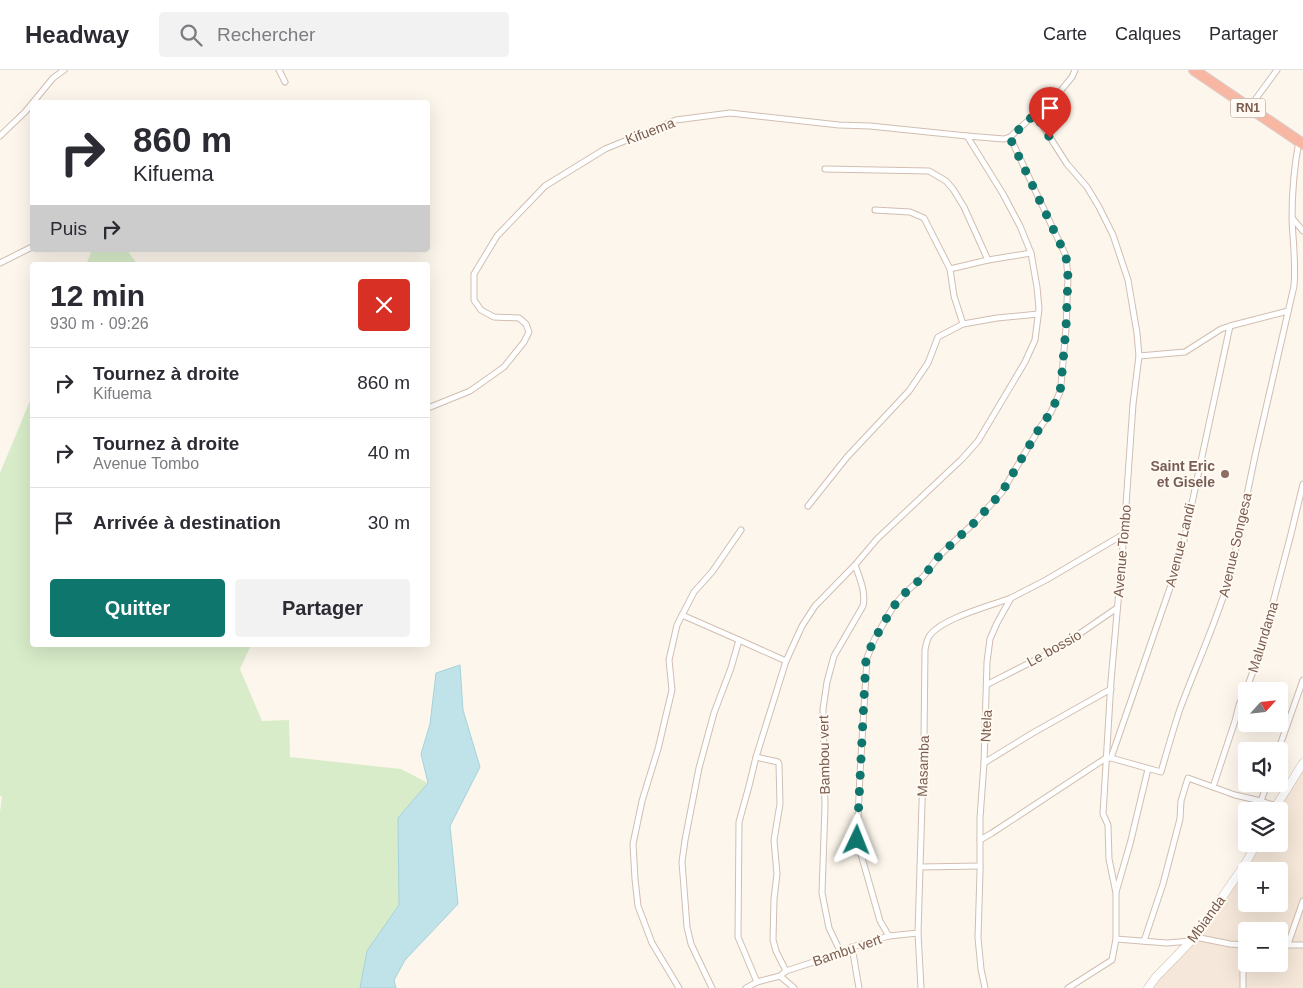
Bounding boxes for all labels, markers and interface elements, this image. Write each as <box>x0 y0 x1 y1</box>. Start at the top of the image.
search box <box>159 12 509 57</box>
text: Headway <box>25 21 129 48</box>
icon: search <box>177 21 205 49</box>
text: Rechercher <box>217 24 315 45</box>
text: Carte <box>1043 24 1087 44</box>
text: Calques <box>1115 24 1181 44</box>
text: Partager <box>1209 24 1278 44</box>
pin <box>1029 87 1071 138</box>
icon: arrive <box>1036 94 1064 122</box>
road number: RN1 <box>1230 98 1266 118</box>
street label: Kifuema <box>623 114 677 148</box>
icon: right <box>50 120 115 185</box>
text: 860 m <box>133 120 232 159</box>
text: Kifuema <box>133 161 214 186</box>
icon: right <box>97 215 125 243</box>
text: Puis <box>50 218 87 239</box>
text: 12 min <box>50 279 145 312</box>
button: close <box>358 279 410 331</box>
text: 930 m · 09:26 <box>50 315 149 332</box>
text: Tournez à droite <box>93 363 239 384</box>
icon: right <box>50 369 78 397</box>
text: 860 m <box>357 372 410 393</box>
text: Kifuema <box>93 385 152 402</box>
text: Tournez à droite <box>93 433 239 454</box>
icon: right <box>50 439 78 467</box>
text: 40 m <box>368 442 410 463</box>
text: Avenue Tombo <box>93 455 199 472</box>
place label: Saint Eric et Gisele <box>1150 458 1215 490</box>
marker: Saint Eric et Gisele <box>1219 468 1231 480</box>
street label: Avenue Songesa <box>1215 491 1255 599</box>
street label: Avenue Landi <box>1162 502 1198 588</box>
street label: Avenue Tombo <box>1110 504 1134 598</box>
icon: arrive <box>50 509 78 537</box>
text: Arrivée à destination <box>93 512 281 533</box>
text: 30 m <box>368 512 410 533</box>
button: Quitter <box>50 579 225 637</box>
button: Partager <box>235 579 410 637</box>
street label: Malundama <box>1245 599 1281 674</box>
street label: Le bossio <box>1024 626 1084 670</box>
north arrow <box>1238 682 1288 732</box>
map controls <box>1238 682 1288 972</box>
street label: Ntela <box>977 709 995 743</box>
street label: Bambou vert <box>815 715 833 795</box>
street label: Masamba <box>914 735 932 797</box>
button: sound <box>1238 742 1288 792</box>
button: layers <box>1238 802 1288 852</box>
position arrow <box>830 813 882 865</box>
button: + <box>1238 862 1288 912</box>
street label: Mbianda <box>1184 892 1228 945</box>
button: − <box>1238 922 1288 972</box>
street label: Bambu vert <box>811 931 884 969</box>

